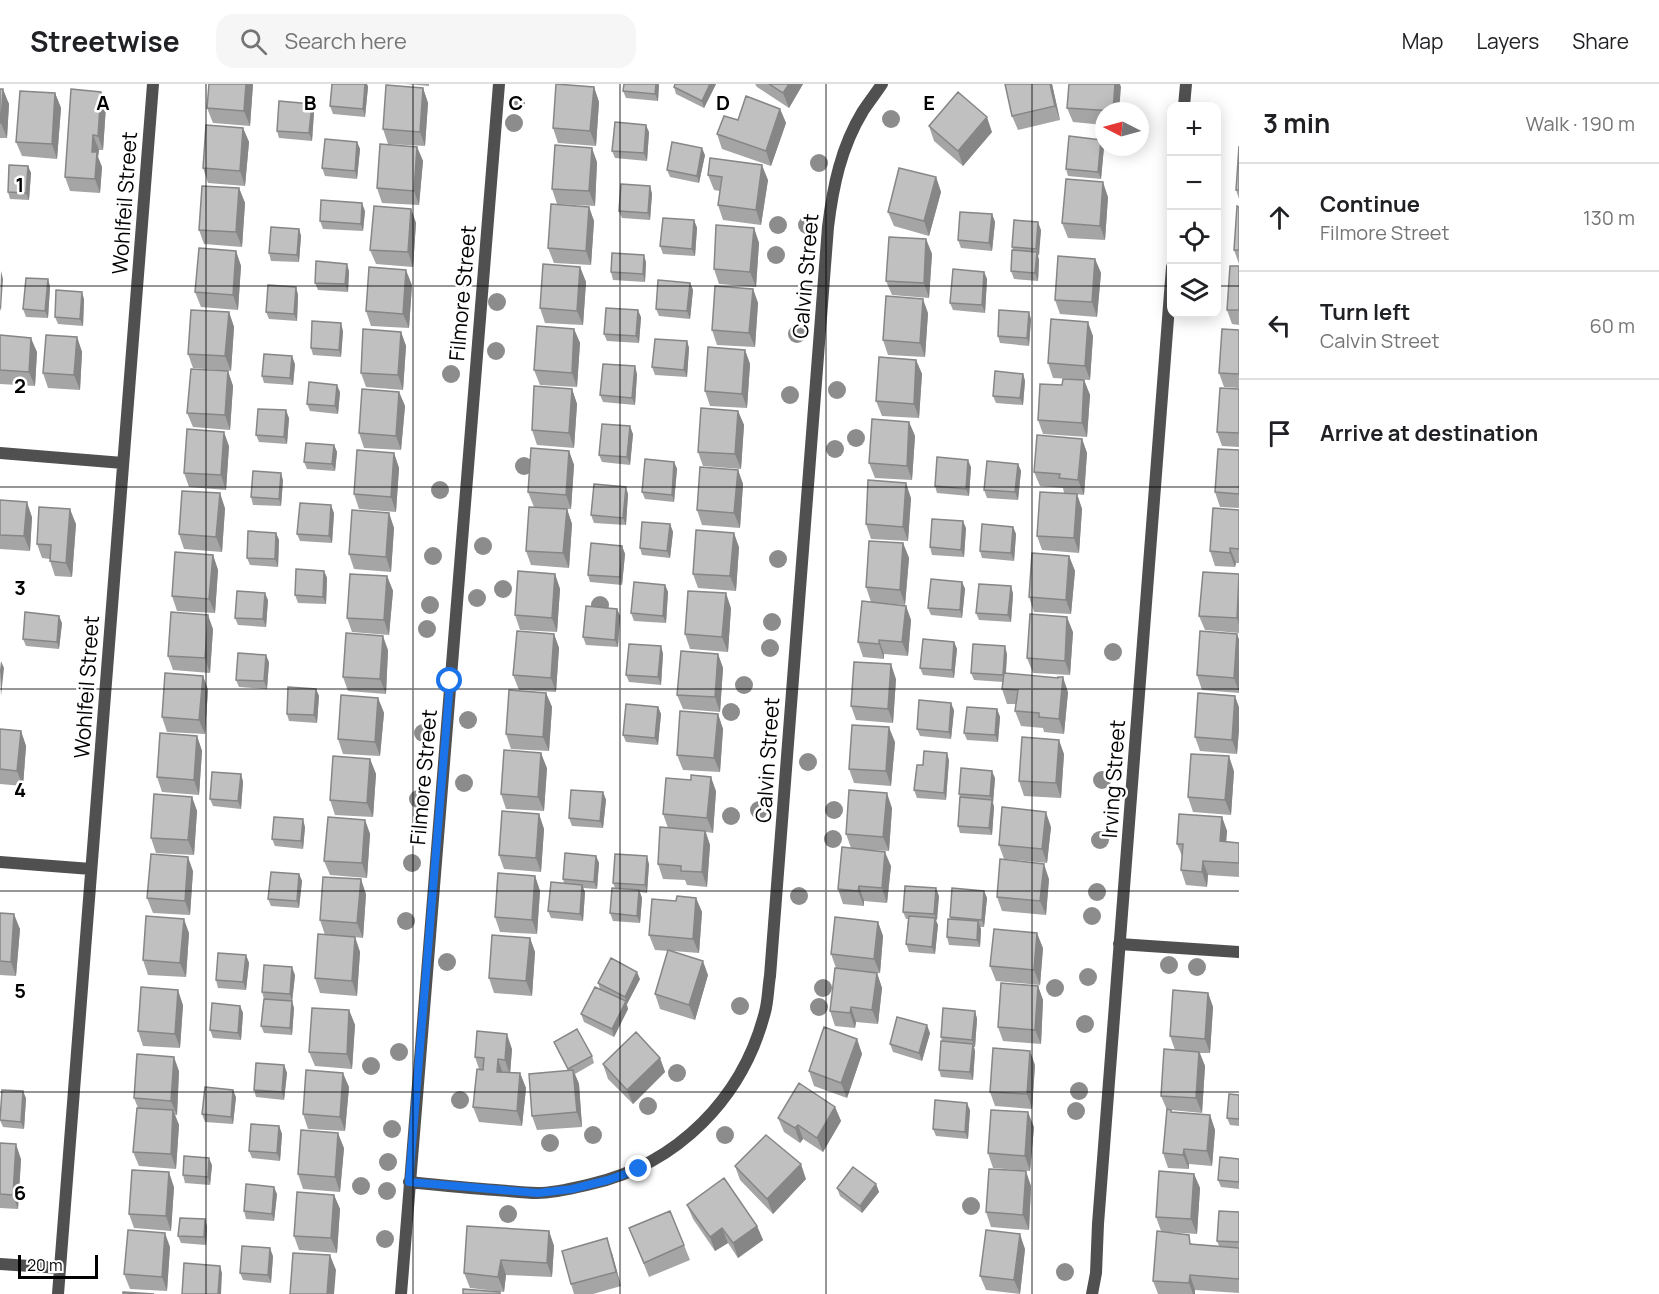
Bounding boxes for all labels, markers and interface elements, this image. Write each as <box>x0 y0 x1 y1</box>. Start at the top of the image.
search box <box>216 14 636 68</box>
text: Streetwise <box>30 22 180 60</box>
icon: search <box>237 25 270 58</box>
text: Search here <box>285 26 407 56</box>
text: Map <box>1402 27 1443 55</box>
text: Layers <box>1476 27 1539 55</box>
text: Share <box>1572 27 1629 55</box>
text: A <box>96 89 110 116</box>
text: B <box>304 89 317 116</box>
text: C <box>509 89 523 116</box>
text: D <box>716 89 730 116</box>
text: E <box>923 89 935 116</box>
north arrow <box>1095 102 1149 156</box>
map controls <box>1167 102 1221 318</box>
button: + <box>1167 102 1221 156</box>
text: 3 min <box>1263 105 1330 141</box>
text: Walk · 190 m <box>1526 110 1635 137</box>
street label: Wohlfeil Street <box>105 131 143 275</box>
button: − <box>1167 156 1221 210</box>
text: 1 <box>16 171 24 198</box>
text: Continue <box>1320 189 1420 219</box>
icon: ahead <box>1263 201 1296 234</box>
text: 130 m <box>1583 204 1635 231</box>
button: locate <box>1167 210 1221 264</box>
street label: Calvin Street <box>786 212 824 340</box>
text: Filmore Street <box>1320 219 1450 246</box>
street label: Filmore Street <box>442 224 482 362</box>
button: layers <box>1167 264 1221 318</box>
text: Turn left <box>1320 297 1410 327</box>
icon: left <box>1263 309 1296 342</box>
text: 60 m <box>1589 312 1635 339</box>
text: Calvin Street <box>1320 327 1440 354</box>
text: 2 <box>14 372 26 399</box>
icon: arrive <box>1263 417 1296 450</box>
text: Arrive at destination <box>1320 418 1538 448</box>
text: 3 <box>14 574 26 601</box>
street label: Wohlfeil Street <box>67 615 105 759</box>
route start <box>436 667 462 693</box>
street label: Calvin Street <box>749 696 785 824</box>
street label: Filmore Street <box>403 708 443 846</box>
street label: Irving Street <box>1095 719 1131 839</box>
text: 4 <box>14 776 26 803</box>
text: 5 <box>14 977 26 1004</box>
route end <box>625 1155 651 1181</box>
text: 6 <box>14 1179 26 1206</box>
scale bar <box>18 1252 98 1280</box>
text: 20 m <box>27 1254 63 1276</box>

